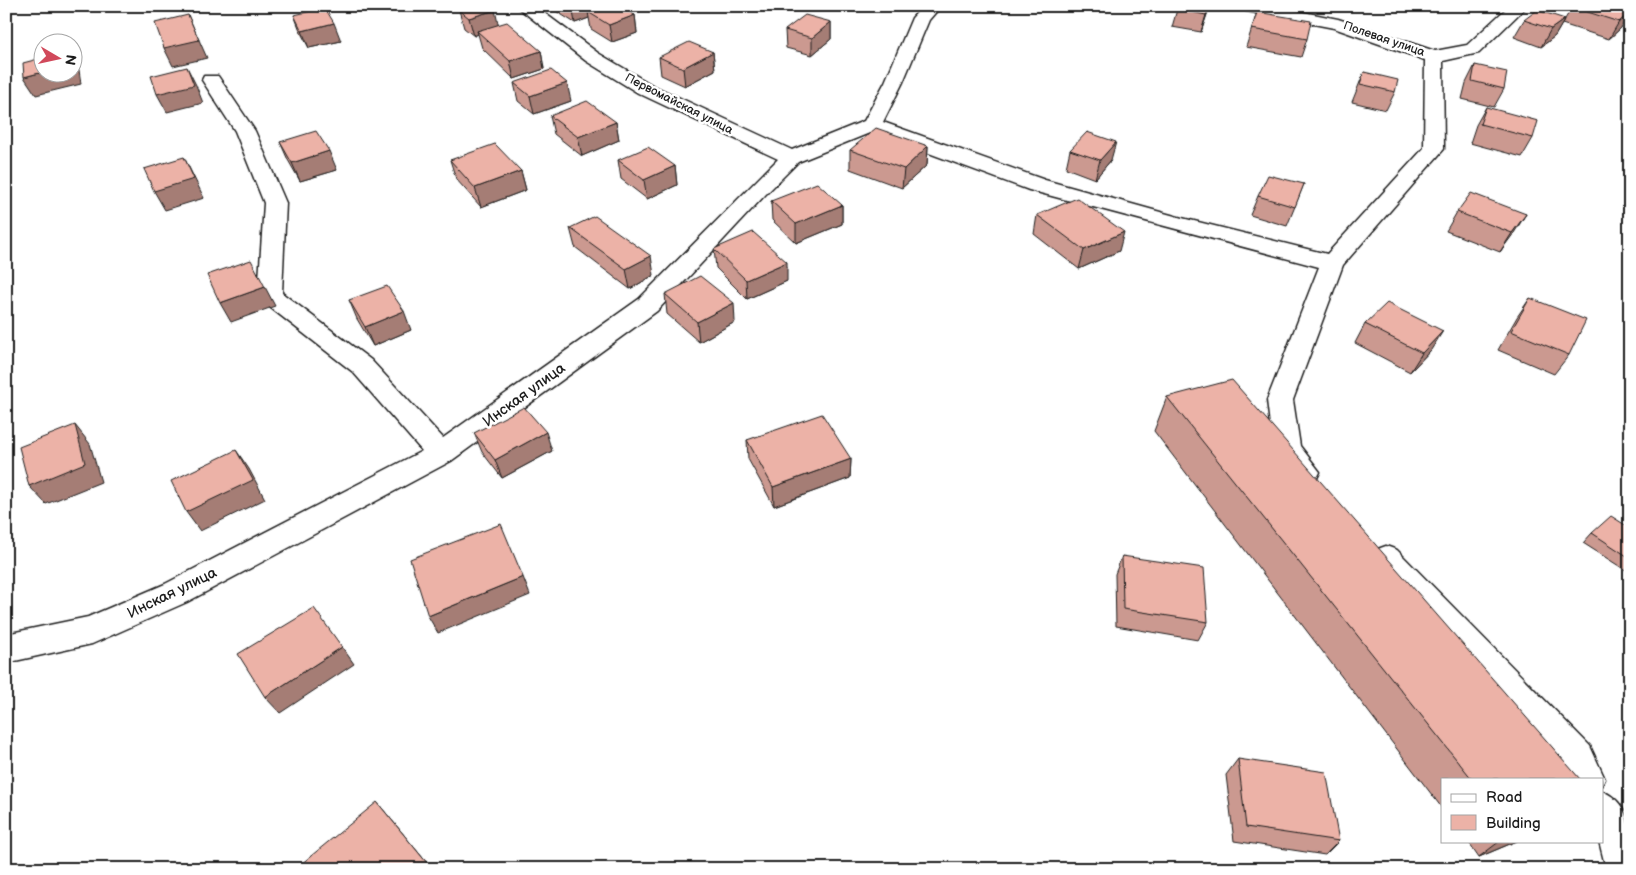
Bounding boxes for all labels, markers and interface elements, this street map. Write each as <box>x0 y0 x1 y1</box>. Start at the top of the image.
street label: Полевая улица <box>1341 18 1427 60</box>
north arrow <box>32 32 82 82</box>
text: N <box>61 53 80 66</box>
street label: Первомайская улица <box>623 70 735 138</box>
street label: Инская улица <box>479 359 569 431</box>
street label: Инская улица <box>124 563 220 623</box>
legend <box>1441 778 1604 842</box>
text: Road <box>1486 788 1522 807</box>
text: Building <box>1486 814 1541 833</box>

